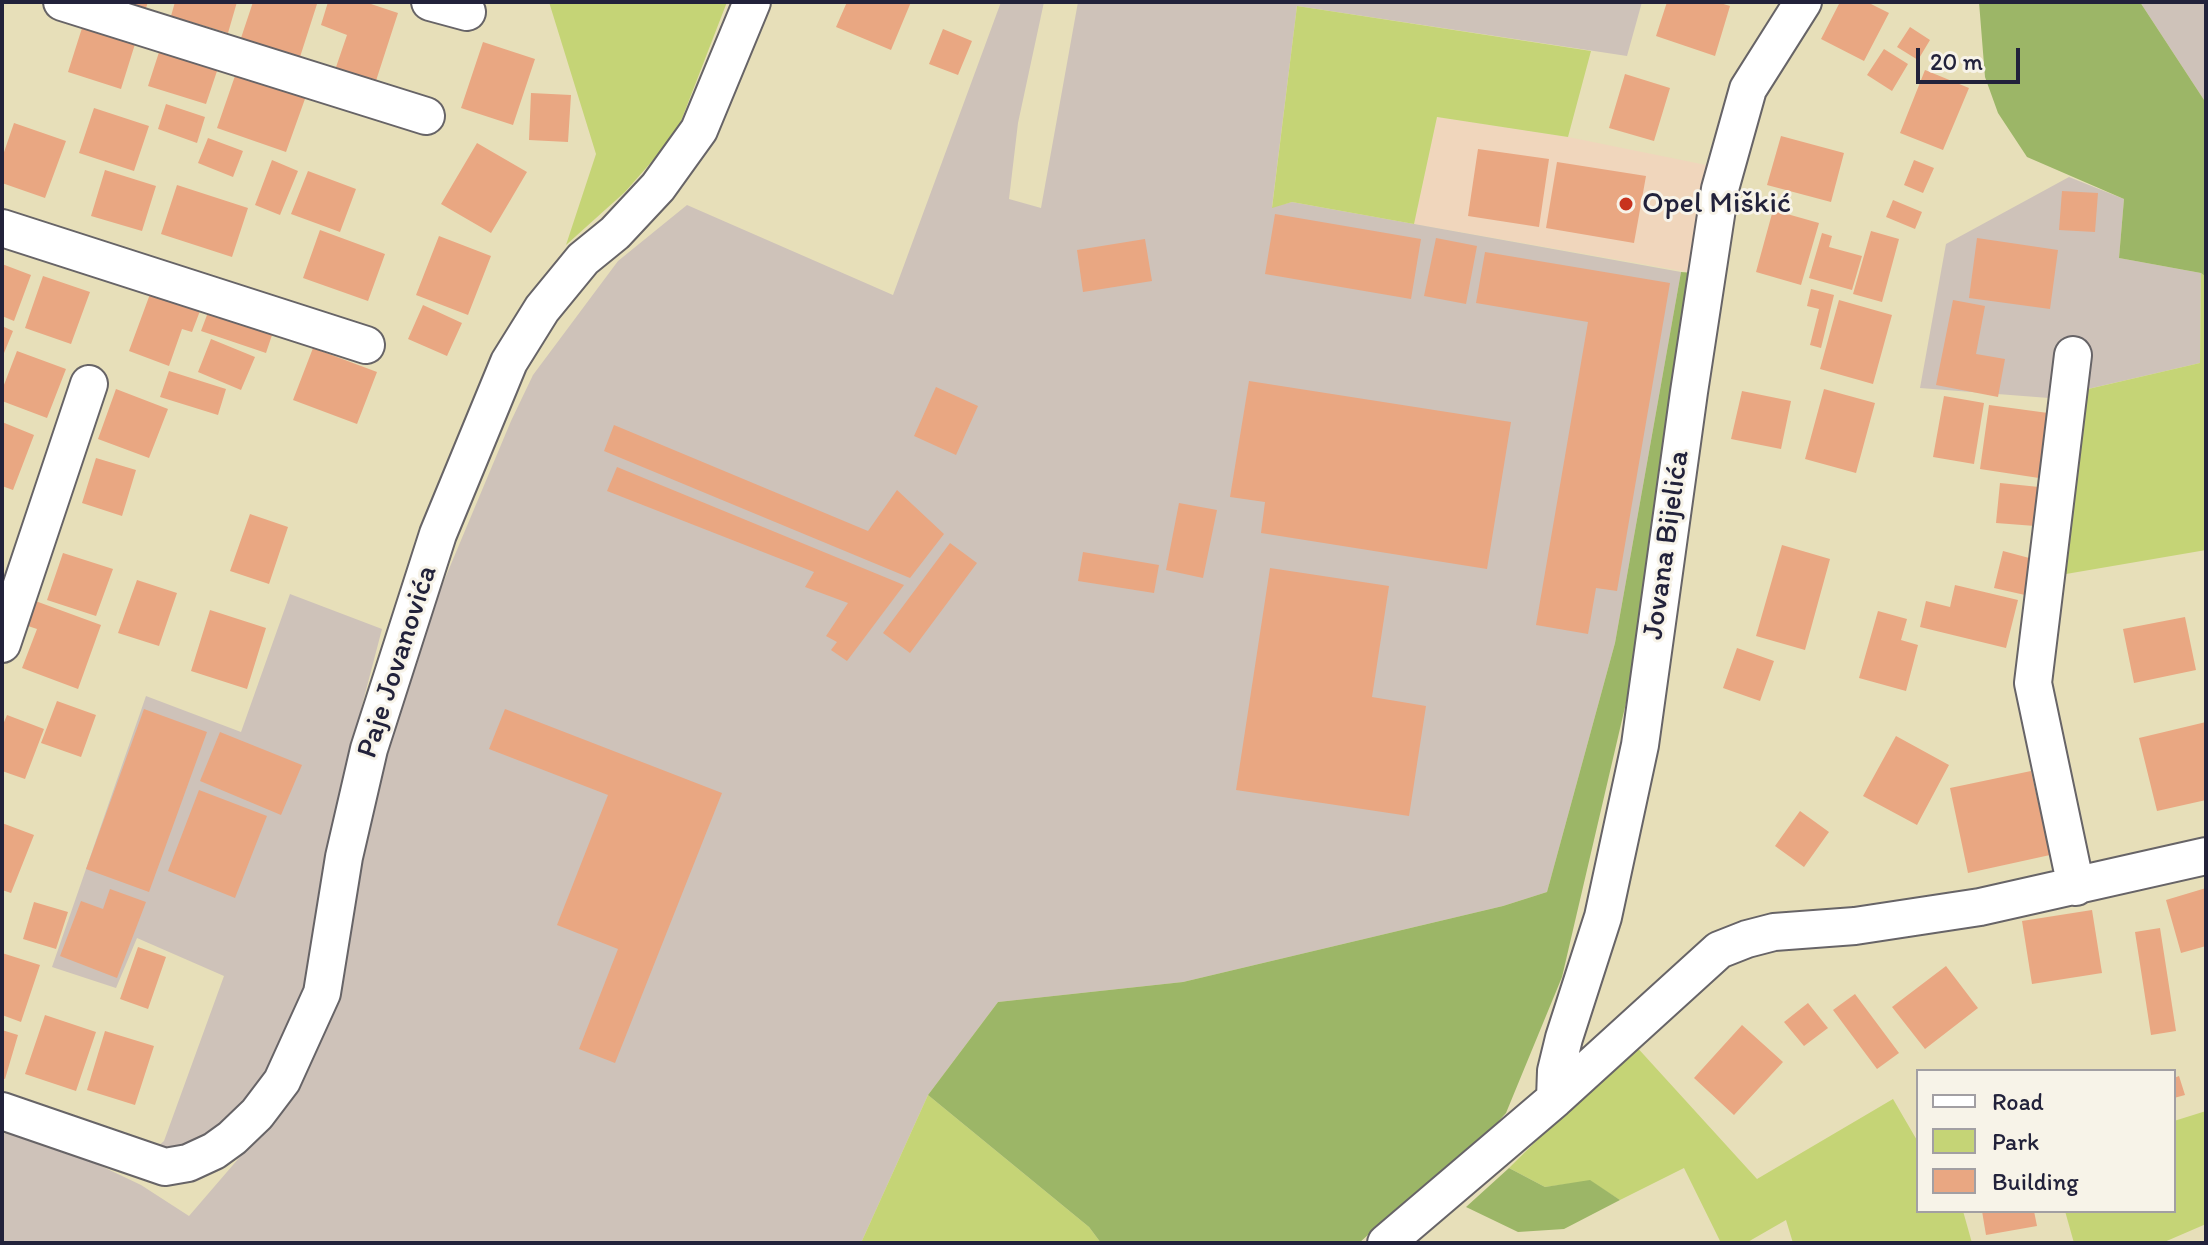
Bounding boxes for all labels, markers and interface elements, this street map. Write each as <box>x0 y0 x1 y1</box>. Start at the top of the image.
scale bar <box>1920 32 2024 82</box>
text: 20 m <box>1930 47 1983 76</box>
place label: Opel Miškić <box>1642 186 1791 222</box>
marker: Opel Miškić <box>1617 195 1635 213</box>
street label: Jovana Bijelića <box>1636 448 1698 642</box>
street label: Paje Jovanovića <box>350 561 446 763</box>
legend <box>1916 1069 2176 1213</box>
text: Road <box>1992 1087 2044 1116</box>
text: Park <box>1992 1127 2039 1156</box>
text: Building <box>1992 1167 2079 1196</box>

